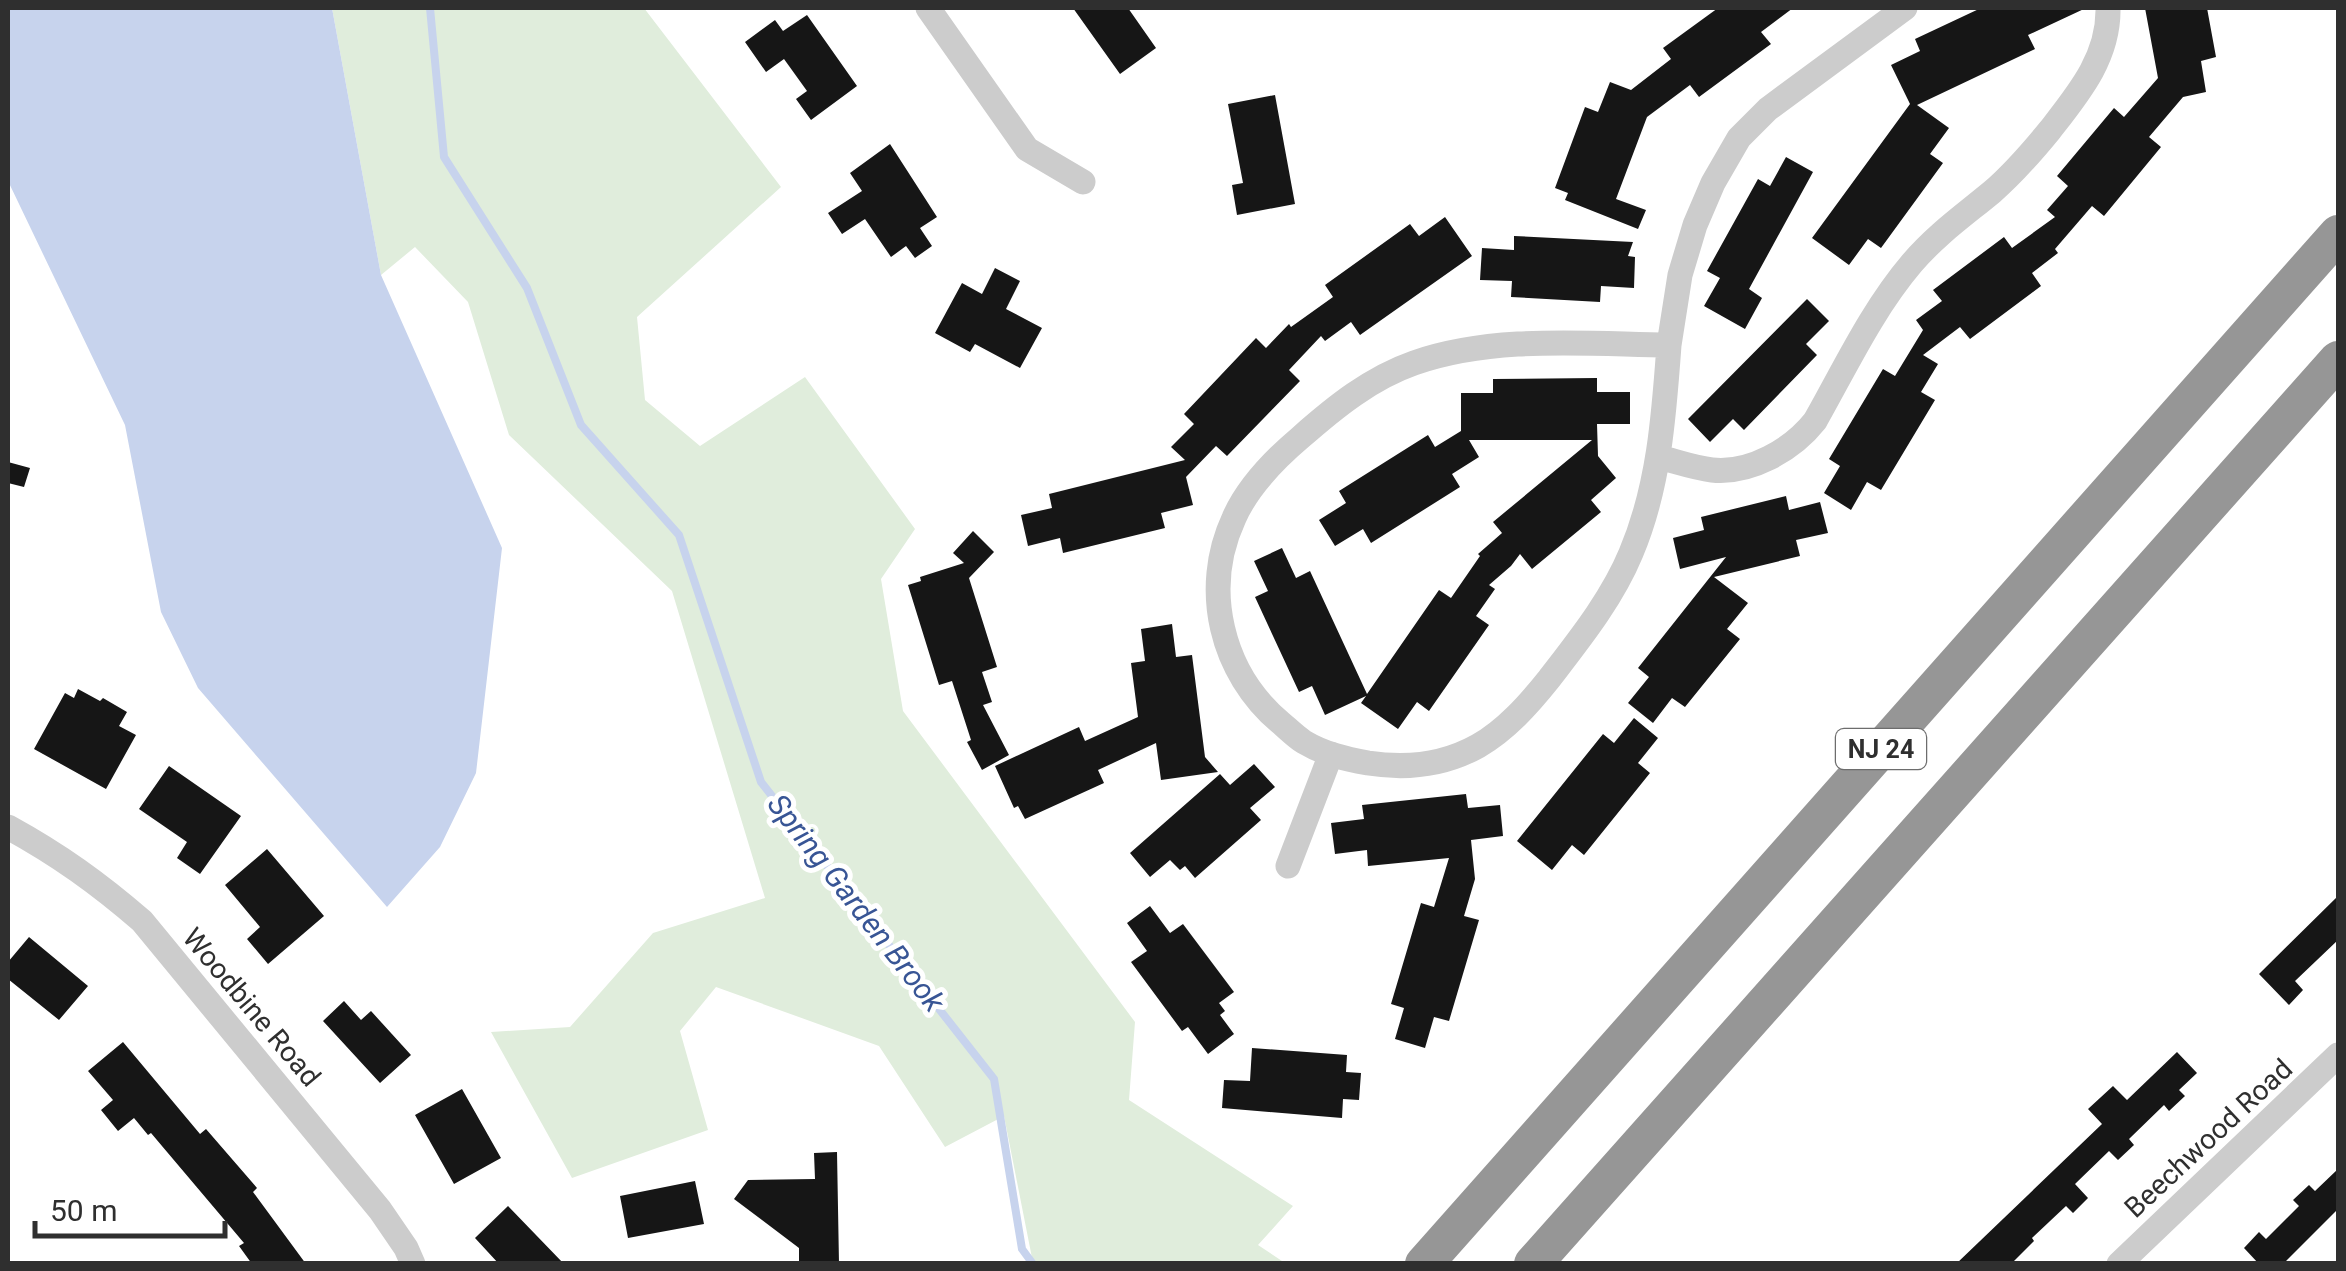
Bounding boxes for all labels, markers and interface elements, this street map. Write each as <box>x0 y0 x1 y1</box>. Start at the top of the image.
road number: NJ 24 <box>1836 729 1926 769</box>
water label: Spring Garden Brook <box>761 787 953 1019</box>
street label: Woodbine Road <box>176 922 327 1093</box>
street label: Beechwood Road <box>2118 1052 2299 1224</box>
scale bar <box>35 1176 225 1238</box>
text: 50 m <box>50 1193 117 1228</box>

